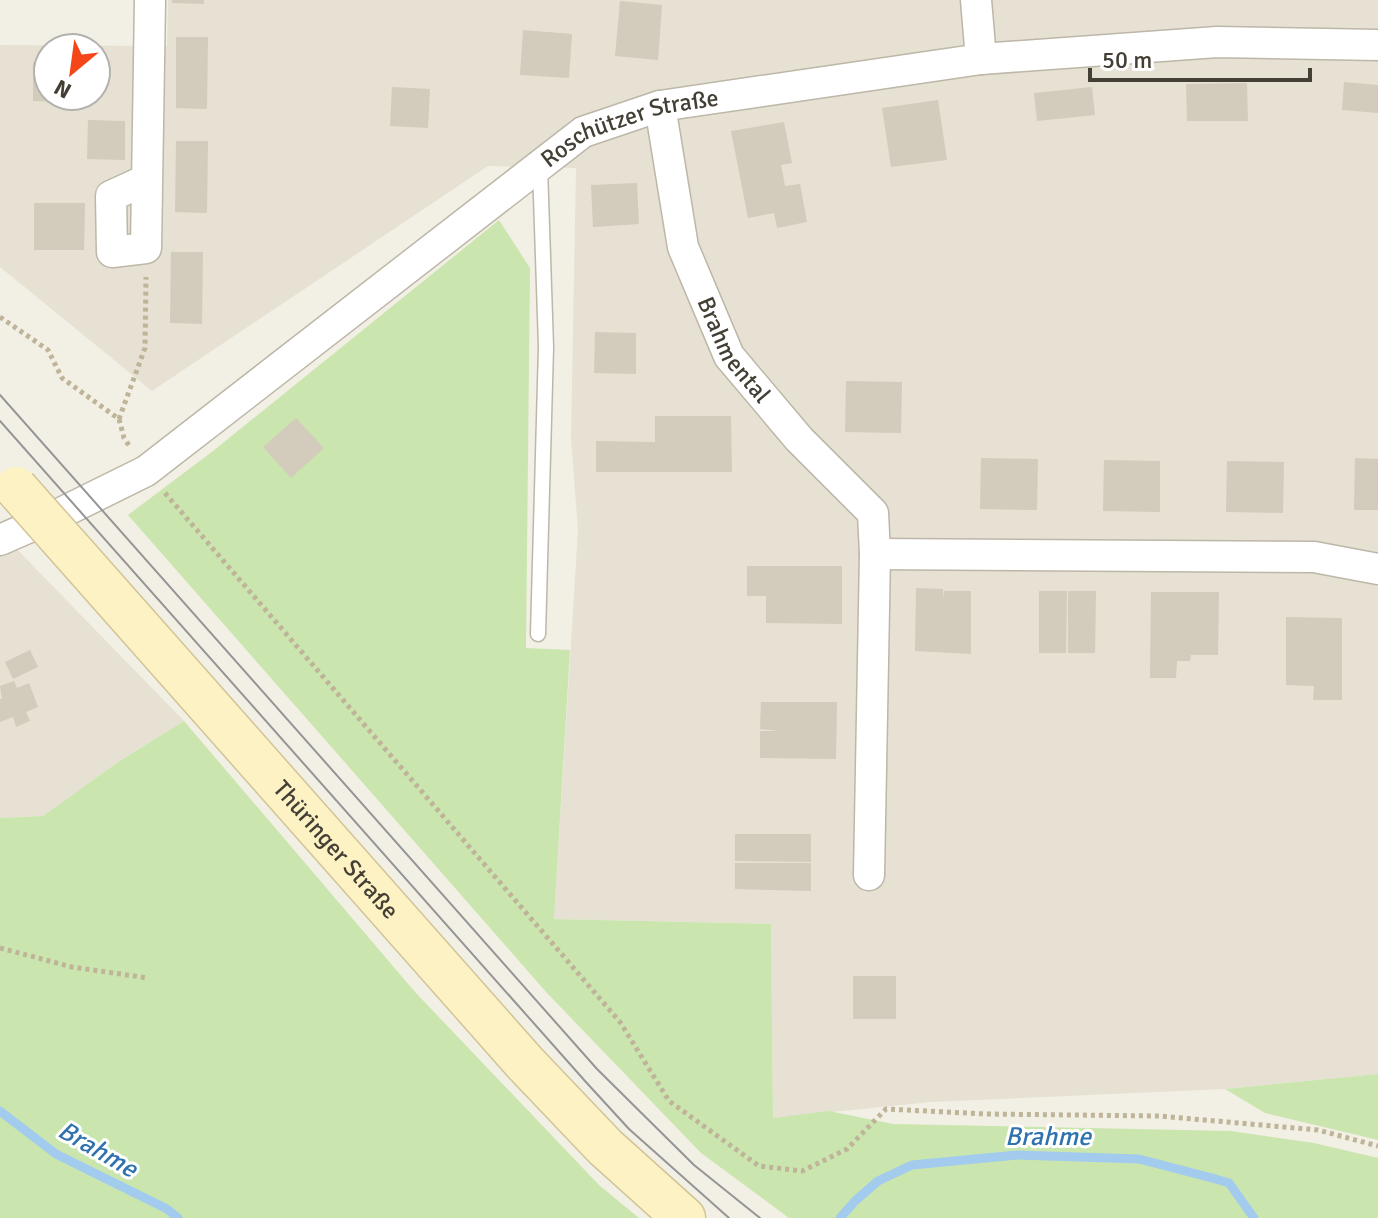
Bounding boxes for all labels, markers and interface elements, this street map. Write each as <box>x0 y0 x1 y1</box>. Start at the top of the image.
north arrow <box>32 32 112 112</box>
scale bar <box>1090 32 1310 82</box>
text: 50 m <box>1102 45 1152 75</box>
text: N <box>49 74 76 105</box>
street label: Roschützer Straße <box>535 83 720 174</box>
street label: Brahmental <box>691 292 777 409</box>
street label: Thüringer Straße <box>267 774 405 925</box>
water label: Brahme <box>52 1115 144 1186</box>
water label: Brahme <box>1005 1121 1093 1153</box>

